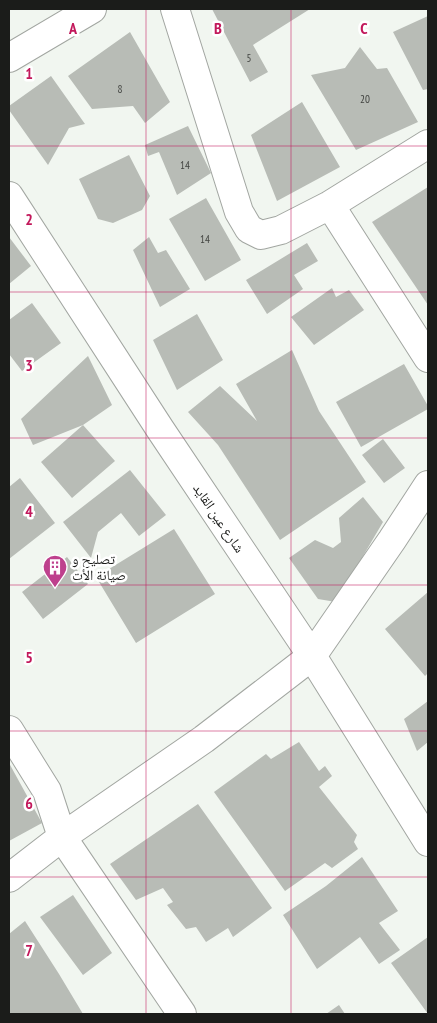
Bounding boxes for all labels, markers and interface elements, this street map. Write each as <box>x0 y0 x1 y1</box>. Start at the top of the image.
text: A <box>68 18 78 38</box>
text: B <box>214 18 222 38</box>
text: C <box>360 18 368 38</box>
house number: 5 <box>247 51 252 65</box>
text: 1 <box>25 63 33 83</box>
house number: 8 <box>118 82 123 96</box>
house number: 20 <box>360 92 370 106</box>
house number: 14 <box>180 158 190 172</box>
text: 2 <box>25 209 33 229</box>
house number: 14 <box>200 232 210 246</box>
text: 3 <box>25 355 33 375</box>
street label: شارع عين القايد <box>188 480 249 557</box>
text: 4 <box>25 501 33 521</box>
place label: تصليح و صيانة الأت <box>72 550 126 584</box>
building icon: تصليح و صيانة الأت <box>42 554 68 588</box>
text: 5 <box>25 647 33 667</box>
text: 6 <box>25 793 33 813</box>
text: 7 <box>25 940 33 960</box>

